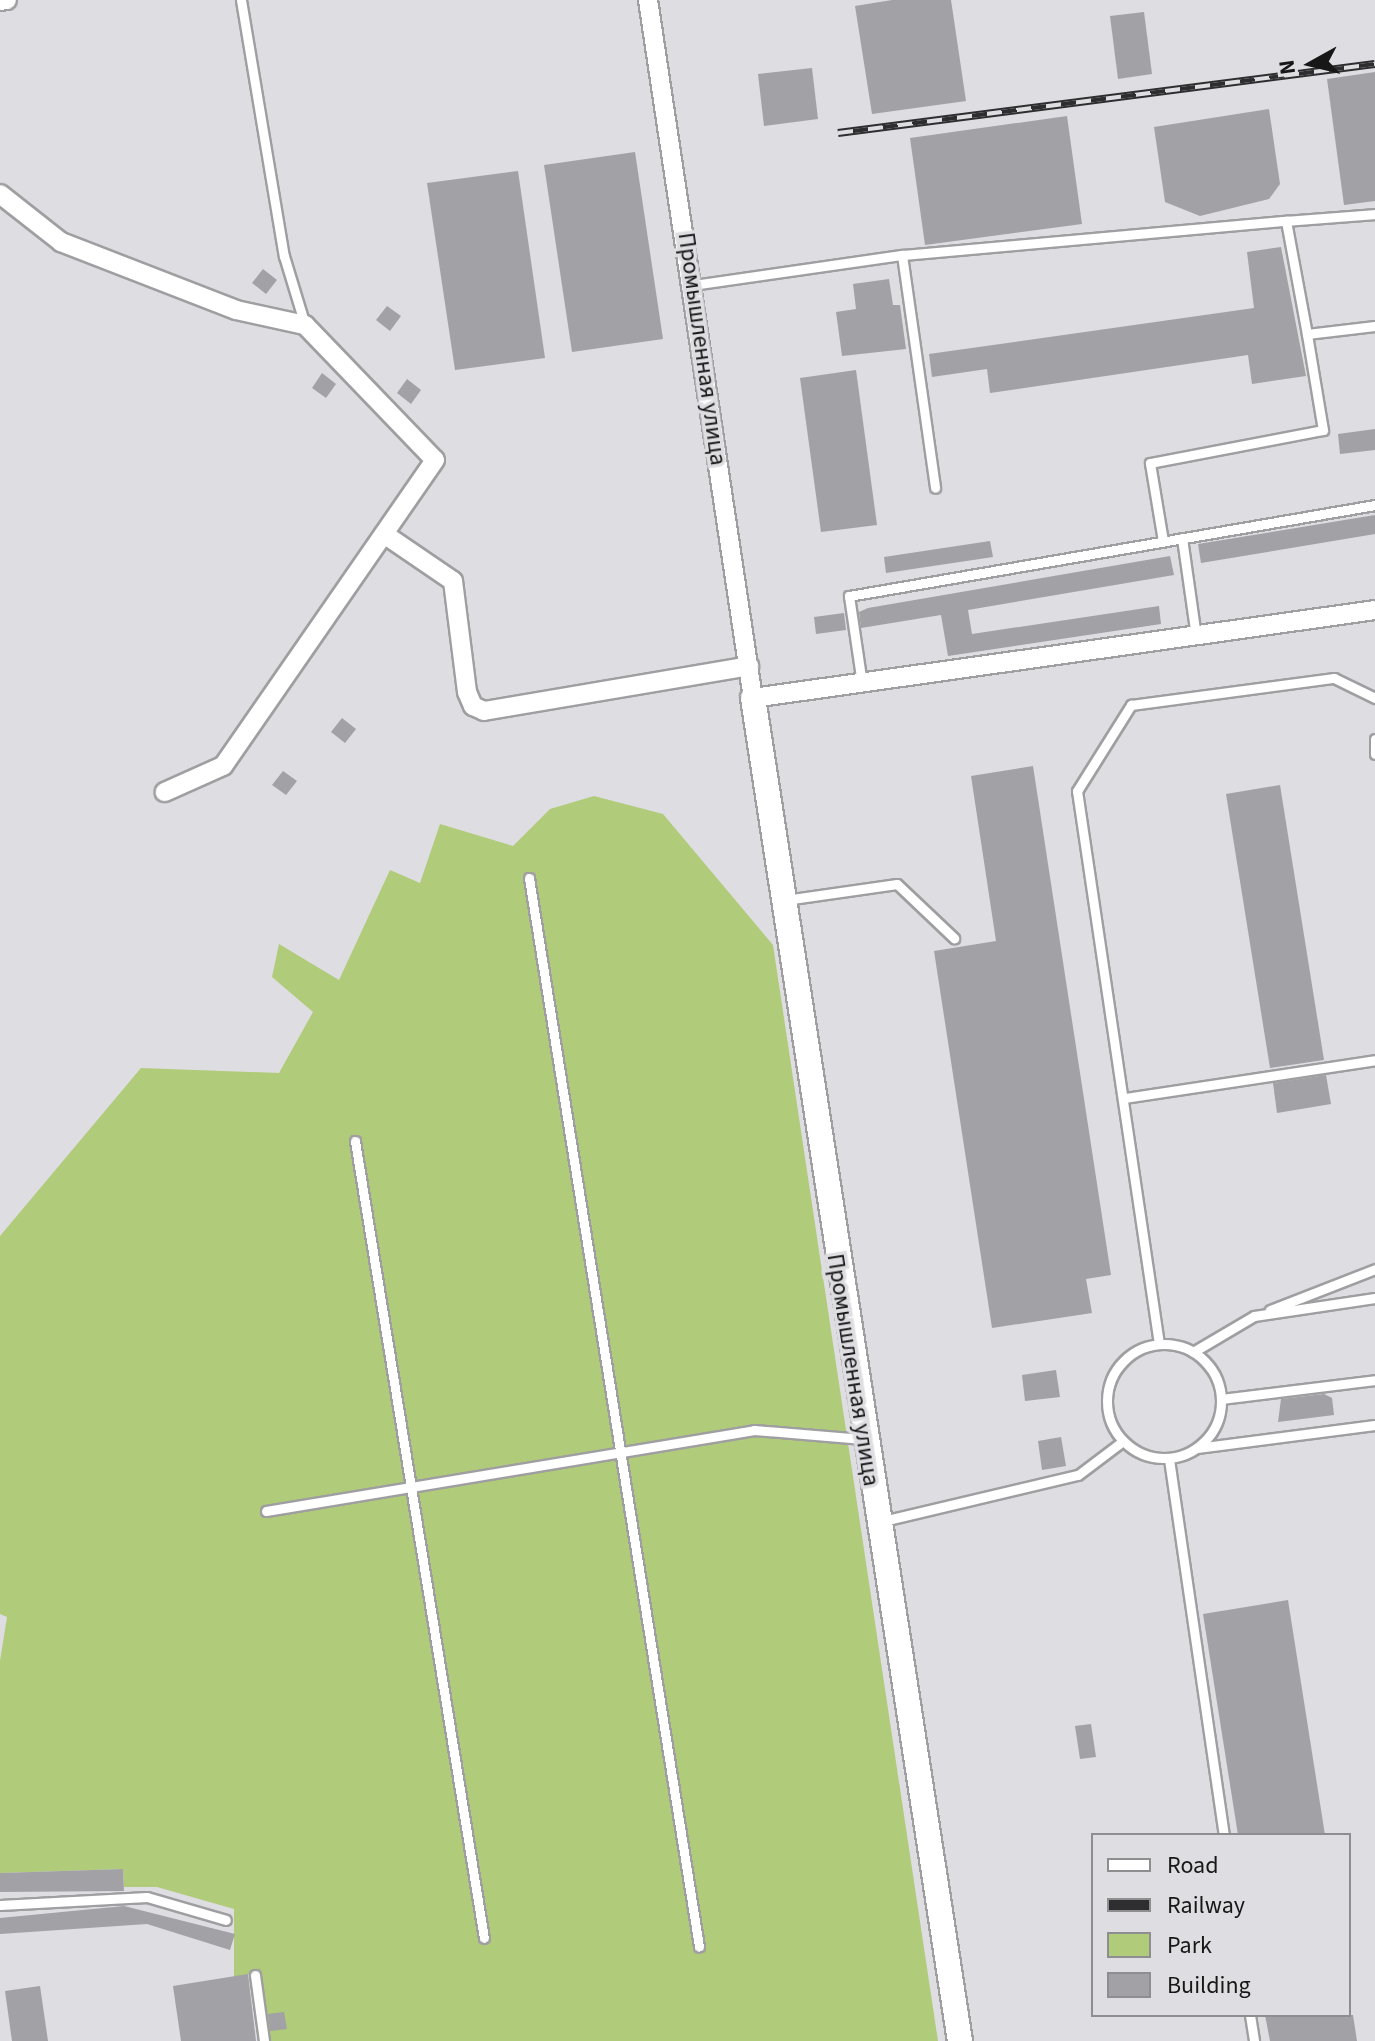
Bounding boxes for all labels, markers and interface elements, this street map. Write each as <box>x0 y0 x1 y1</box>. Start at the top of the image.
north arrow <box>1271 24 1351 104</box>
text: N <box>1270 58 1304 77</box>
street label: Промышленная улица <box>671 231 733 467</box>
street label: Промышленная улица <box>820 1252 886 1488</box>
legend <box>1091 1833 1351 2017</box>
text: Road <box>1167 1848 1219 1883</box>
text: Railway <box>1167 1888 1245 1923</box>
text: Park <box>1167 1928 1212 1963</box>
text: Building <box>1167 1968 1251 2003</box>

